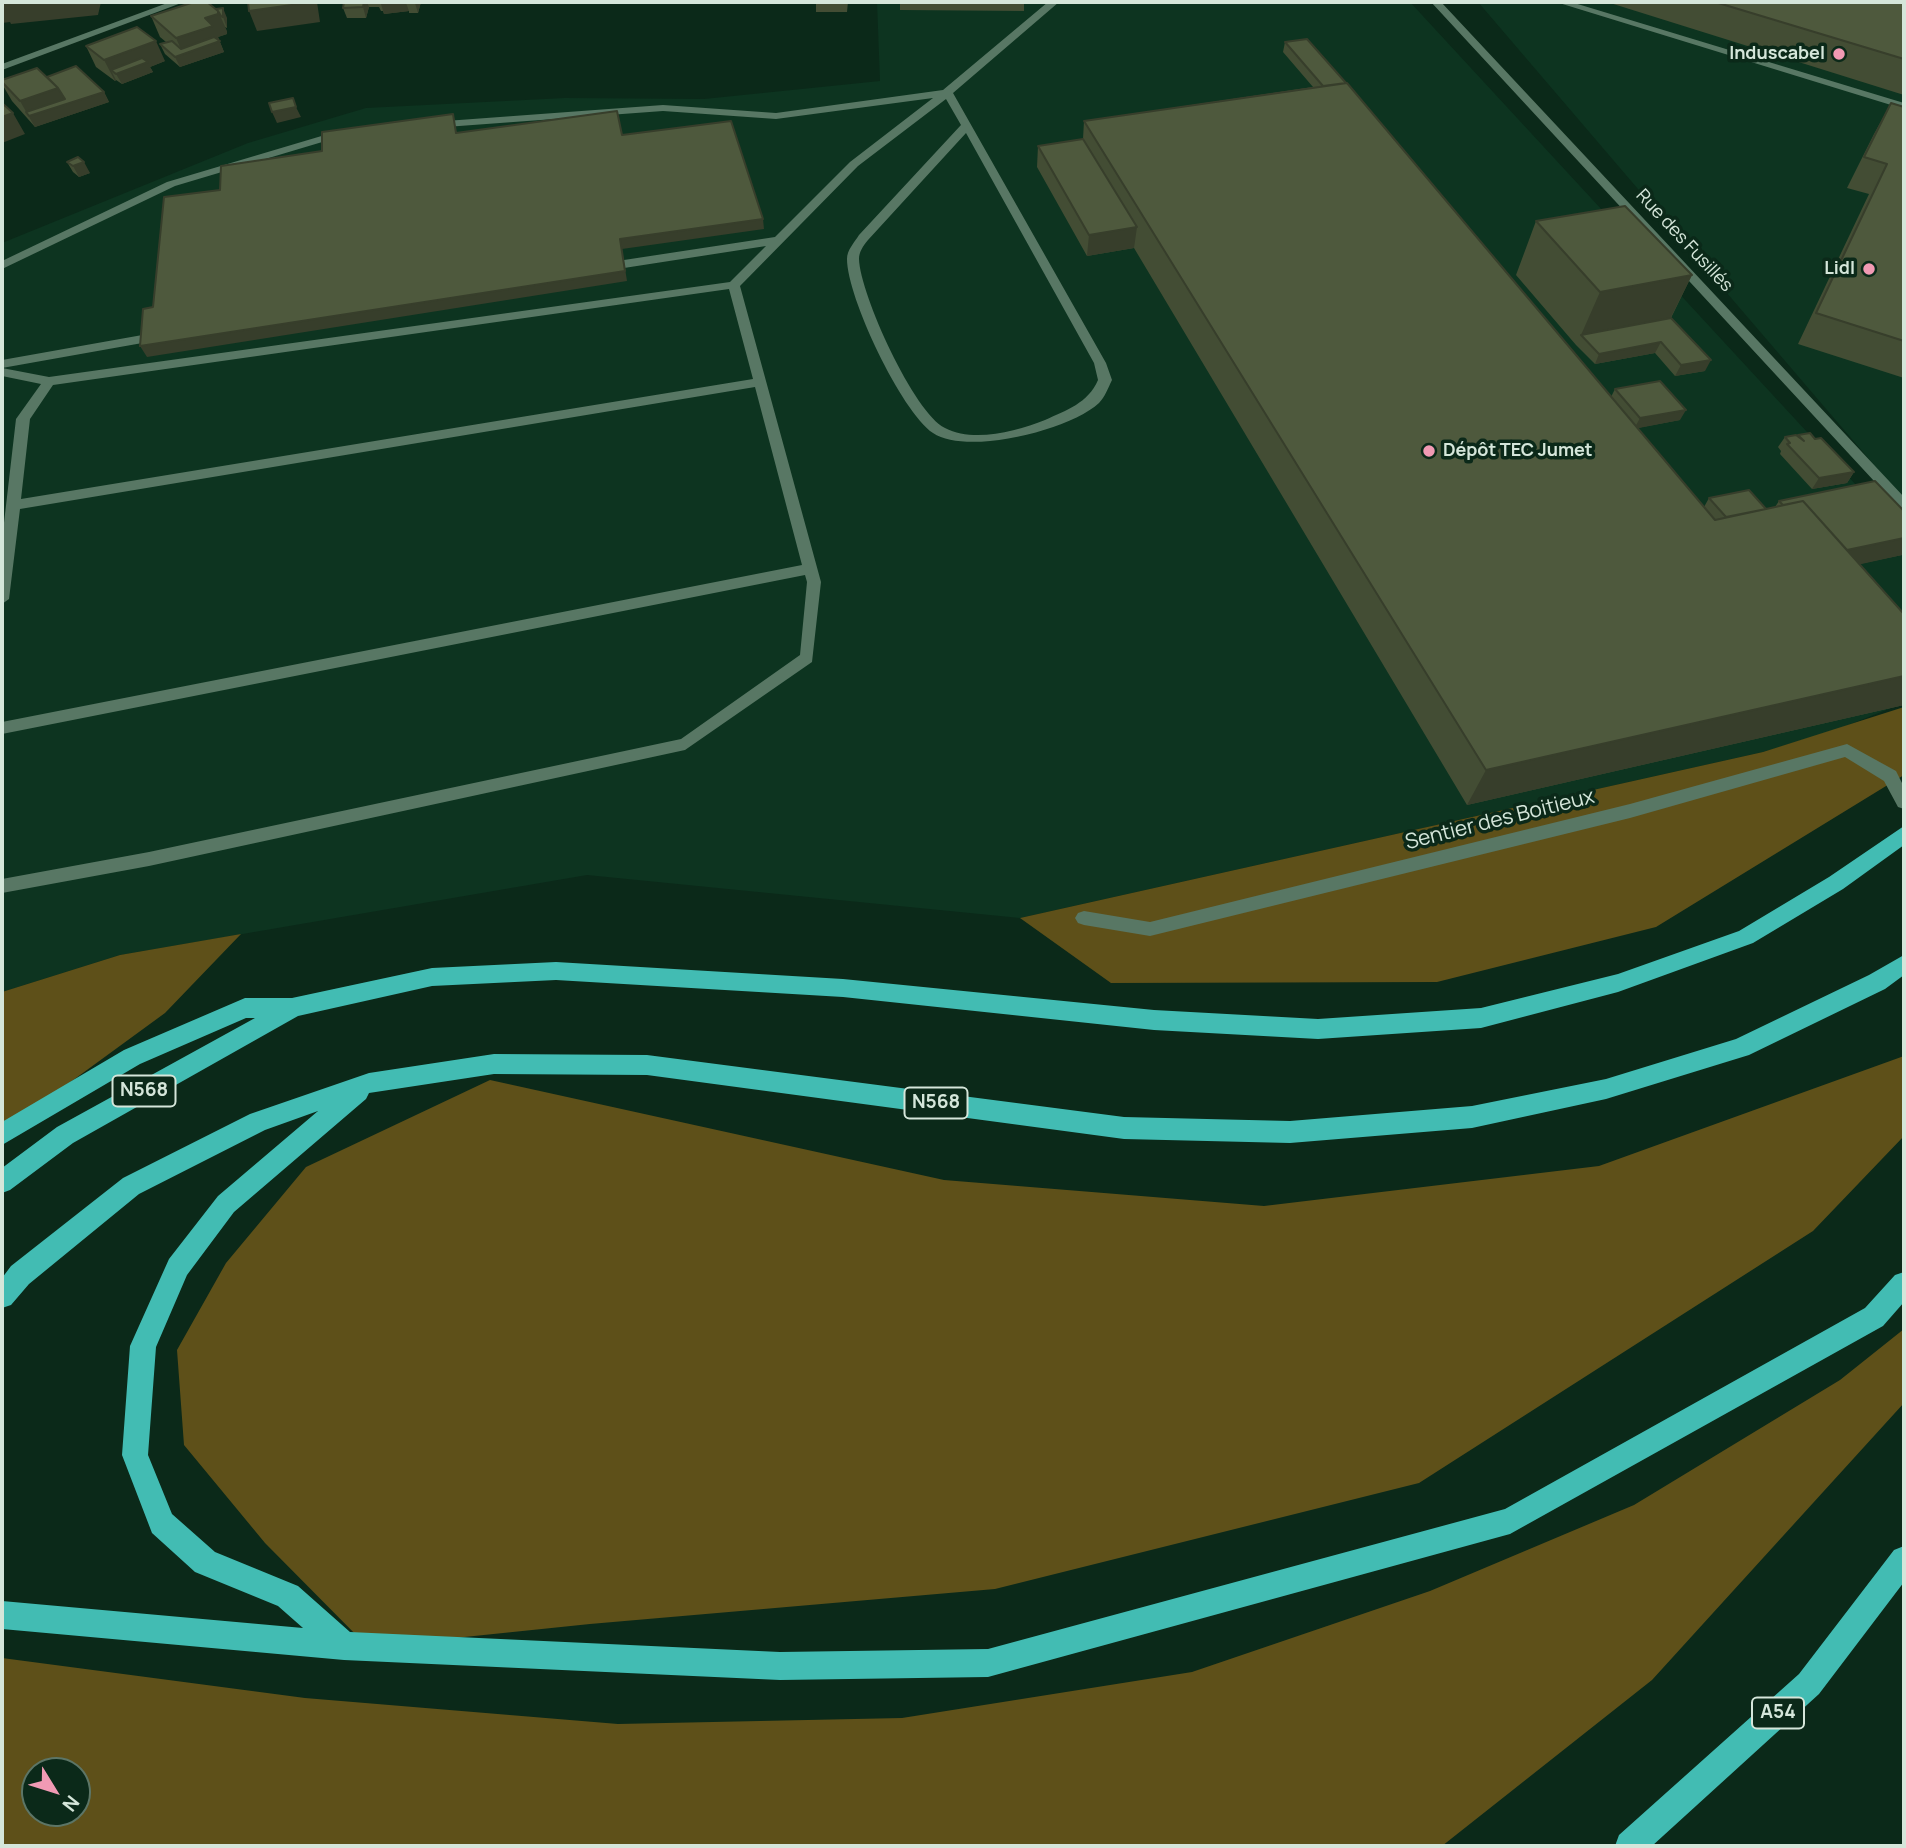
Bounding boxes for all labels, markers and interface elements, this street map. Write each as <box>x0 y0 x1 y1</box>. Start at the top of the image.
place label: Induscabel <box>1729 43 1825 65</box>
marker: Induscabel <box>1831 46 1847 62</box>
street label: Rue des Fusillés <box>1631 185 1737 297</box>
place label: Lidl <box>1824 258 1855 280</box>
marker: Lidl <box>1861 261 1877 277</box>
place label: Dépôt TEC Jumet <box>1443 440 1593 462</box>
marker: Dépôt TEC Jumet <box>1421 443 1437 459</box>
street label: Sentier des Boitieux <box>1403 784 1597 856</box>
road number: N568 <box>113 1076 176 1106</box>
road number: N568 <box>904 1088 968 1119</box>
road number: A54 <box>1752 1698 1804 1728</box>
north arrow <box>21 1757 91 1827</box>
text: N <box>57 1790 85 1817</box>

